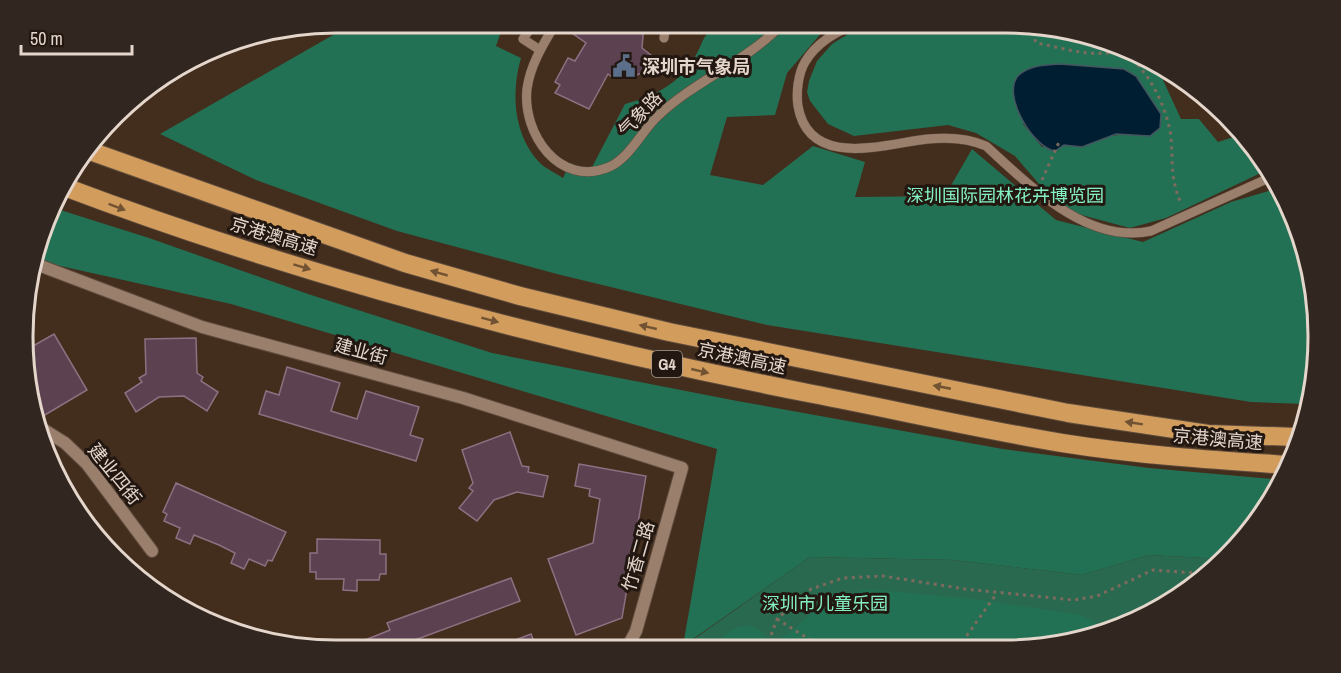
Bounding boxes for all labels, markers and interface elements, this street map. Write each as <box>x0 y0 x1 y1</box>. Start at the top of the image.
scale bar <box>21 18 132 56</box>
text: 50 m <box>30 26 63 51</box>
public building icon: 深圳市气象局 <box>611 53 637 79</box>
place label: 深圳市气象局 <box>642 54 750 79</box>
street label: 气象路 <box>612 86 668 142</box>
park label: 深圳国际园林花卉博览园 <box>906 183 1104 208</box>
one-way arrow <box>108 203 126 212</box>
street label: 京港澳高速 <box>227 211 321 261</box>
one-way arrow <box>293 263 311 272</box>
one-way arrow <box>430 268 448 277</box>
one-way arrow <box>481 316 499 325</box>
one-way arrow <box>639 321 657 331</box>
street label: 建业街 <box>332 332 390 370</box>
street label: 京港澳高速 <box>695 336 789 380</box>
road number: G4 <box>652 351 682 377</box>
one-way arrow <box>690 367 709 377</box>
one-way arrow <box>932 382 951 391</box>
one-way arrow <box>1124 418 1143 427</box>
street label: 京港澳高速 <box>1172 423 1264 455</box>
street label: 建业四街 <box>83 438 147 510</box>
street label: 竹香二路 <box>616 518 660 594</box>
park label: 深圳市儿童乐园 <box>762 591 888 616</box>

